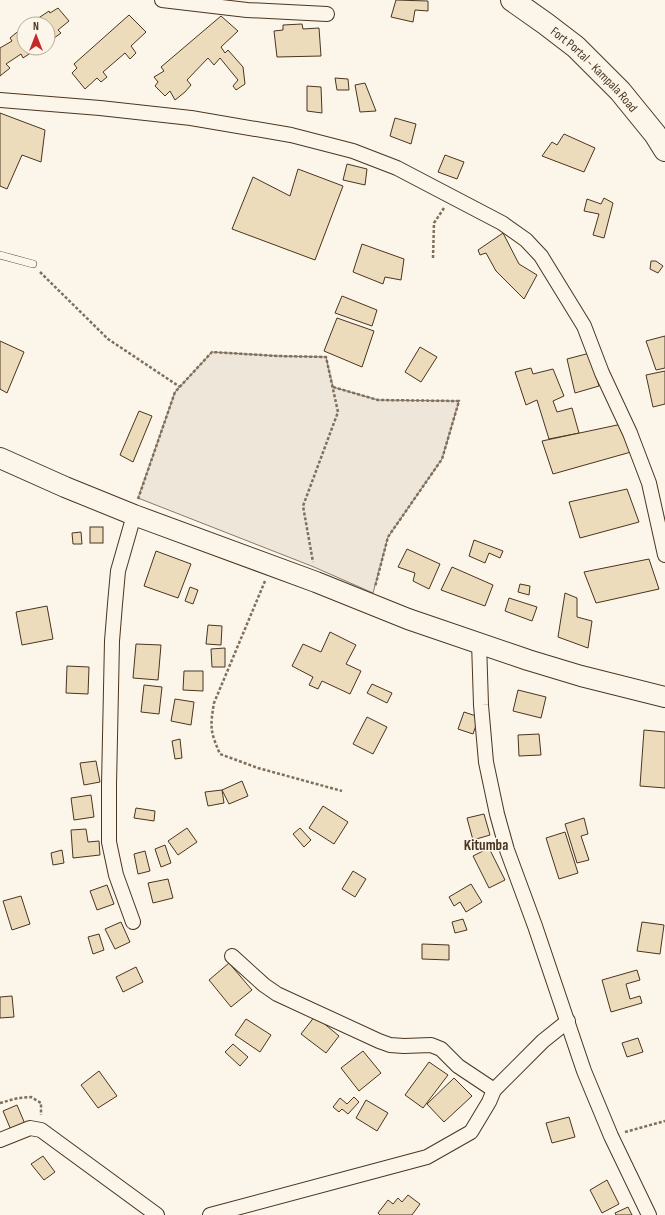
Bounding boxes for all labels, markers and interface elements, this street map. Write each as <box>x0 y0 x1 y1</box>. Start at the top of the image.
north arrow <box>16 16 56 56</box>
text: N <box>33 20 39 33</box>
street label: Fort Portal - Kampala Road <box>547 24 641 116</box>
district label: Kitumba <box>464 836 508 855</box>

